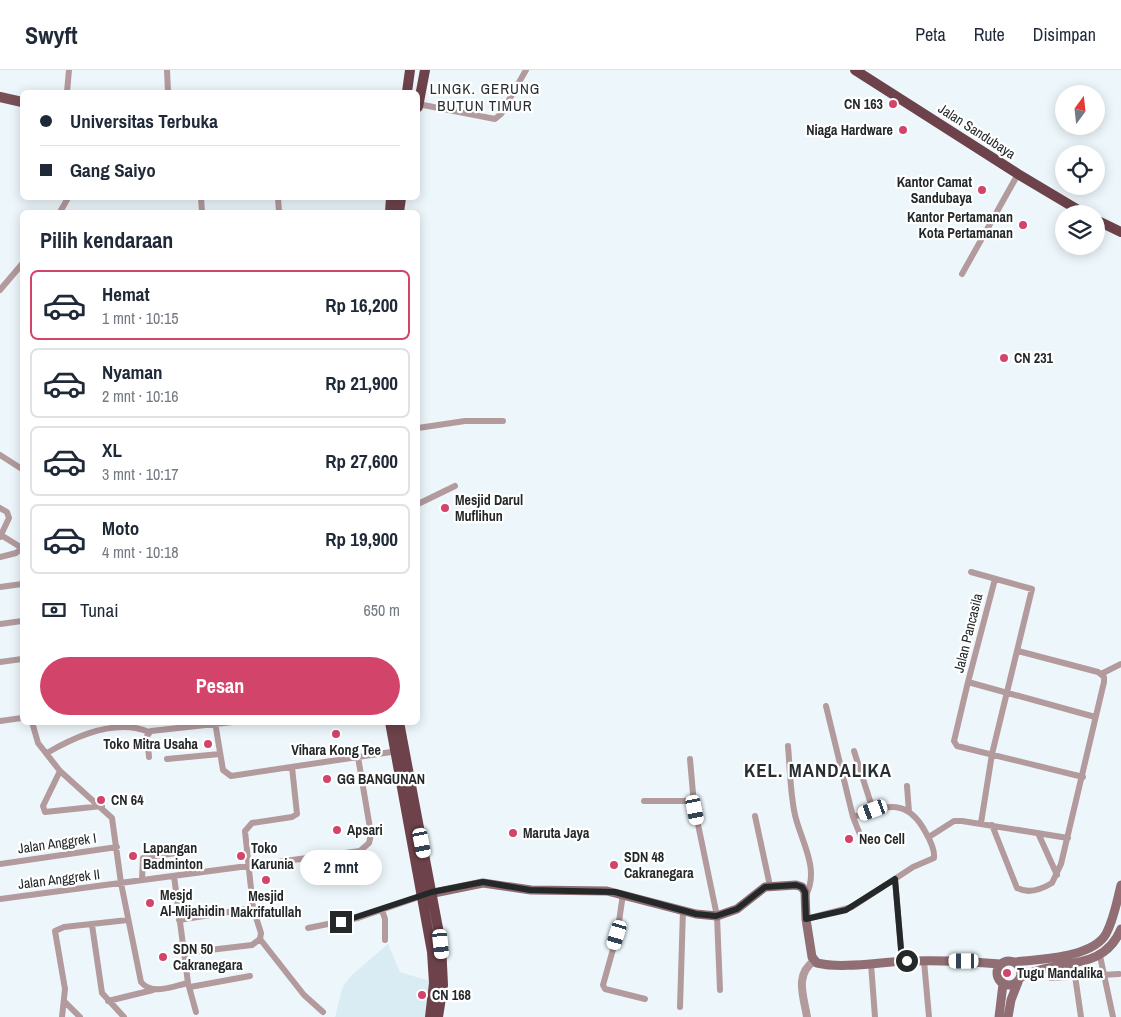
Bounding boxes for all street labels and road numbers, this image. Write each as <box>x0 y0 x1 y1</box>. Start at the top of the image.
street label: Jalan Sandubaya <box>935 99 1020 163</box>
street label: Jalan Pancasila <box>949 591 987 674</box>
street label: Jalan Anggrek I <box>17 829 97 857</box>
street label: Jalan Anggrek II <box>17 865 101 893</box>

